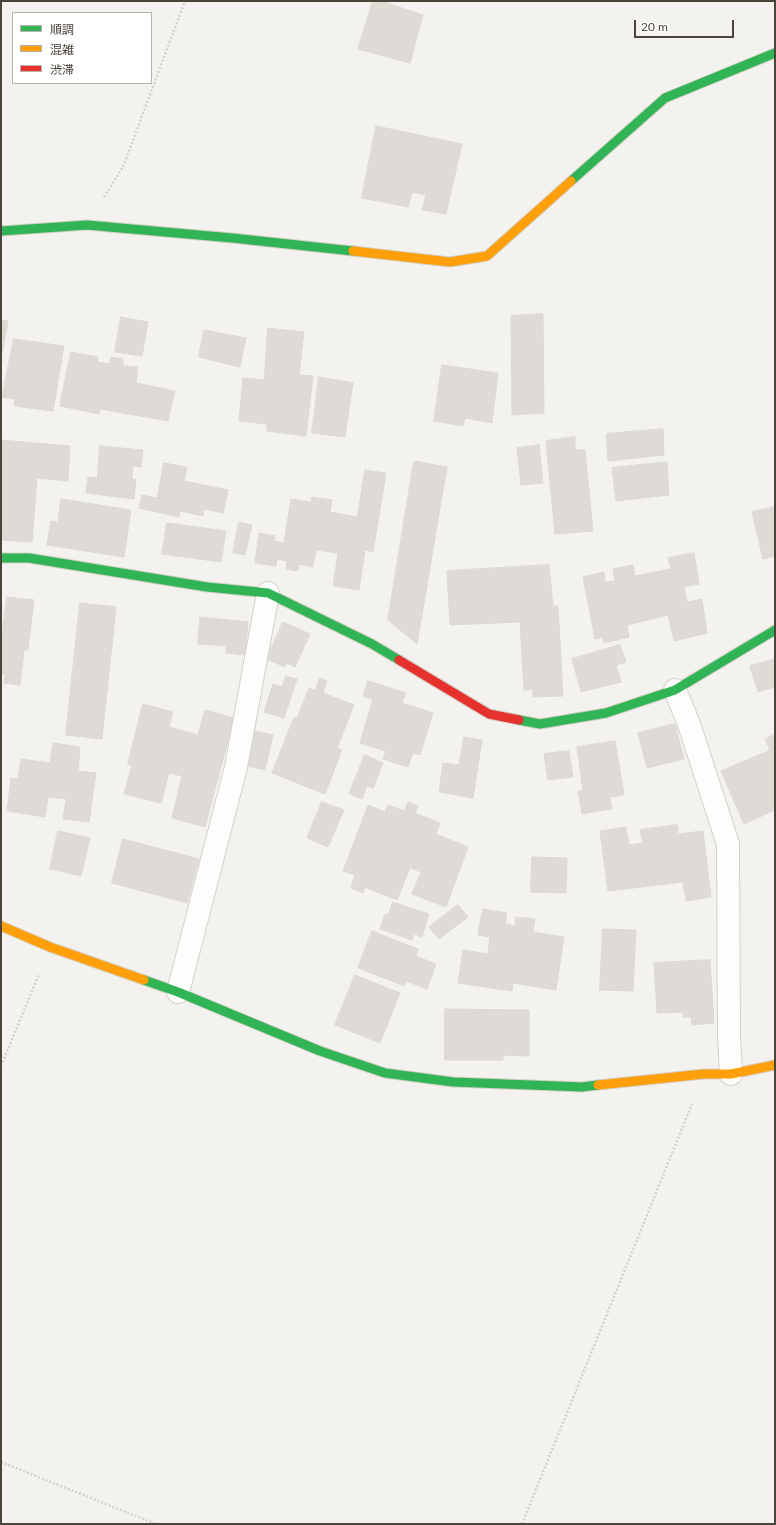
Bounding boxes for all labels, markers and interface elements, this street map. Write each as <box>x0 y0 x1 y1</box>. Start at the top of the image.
legend <box>12 12 152 84</box>
scale bar <box>636 12 736 38</box>
text: 20 m <box>641 19 668 34</box>
text: 順調 <box>50 22 74 37</box>
text: 混雑 <box>50 42 74 57</box>
text: 渋滞 <box>50 62 74 77</box>

